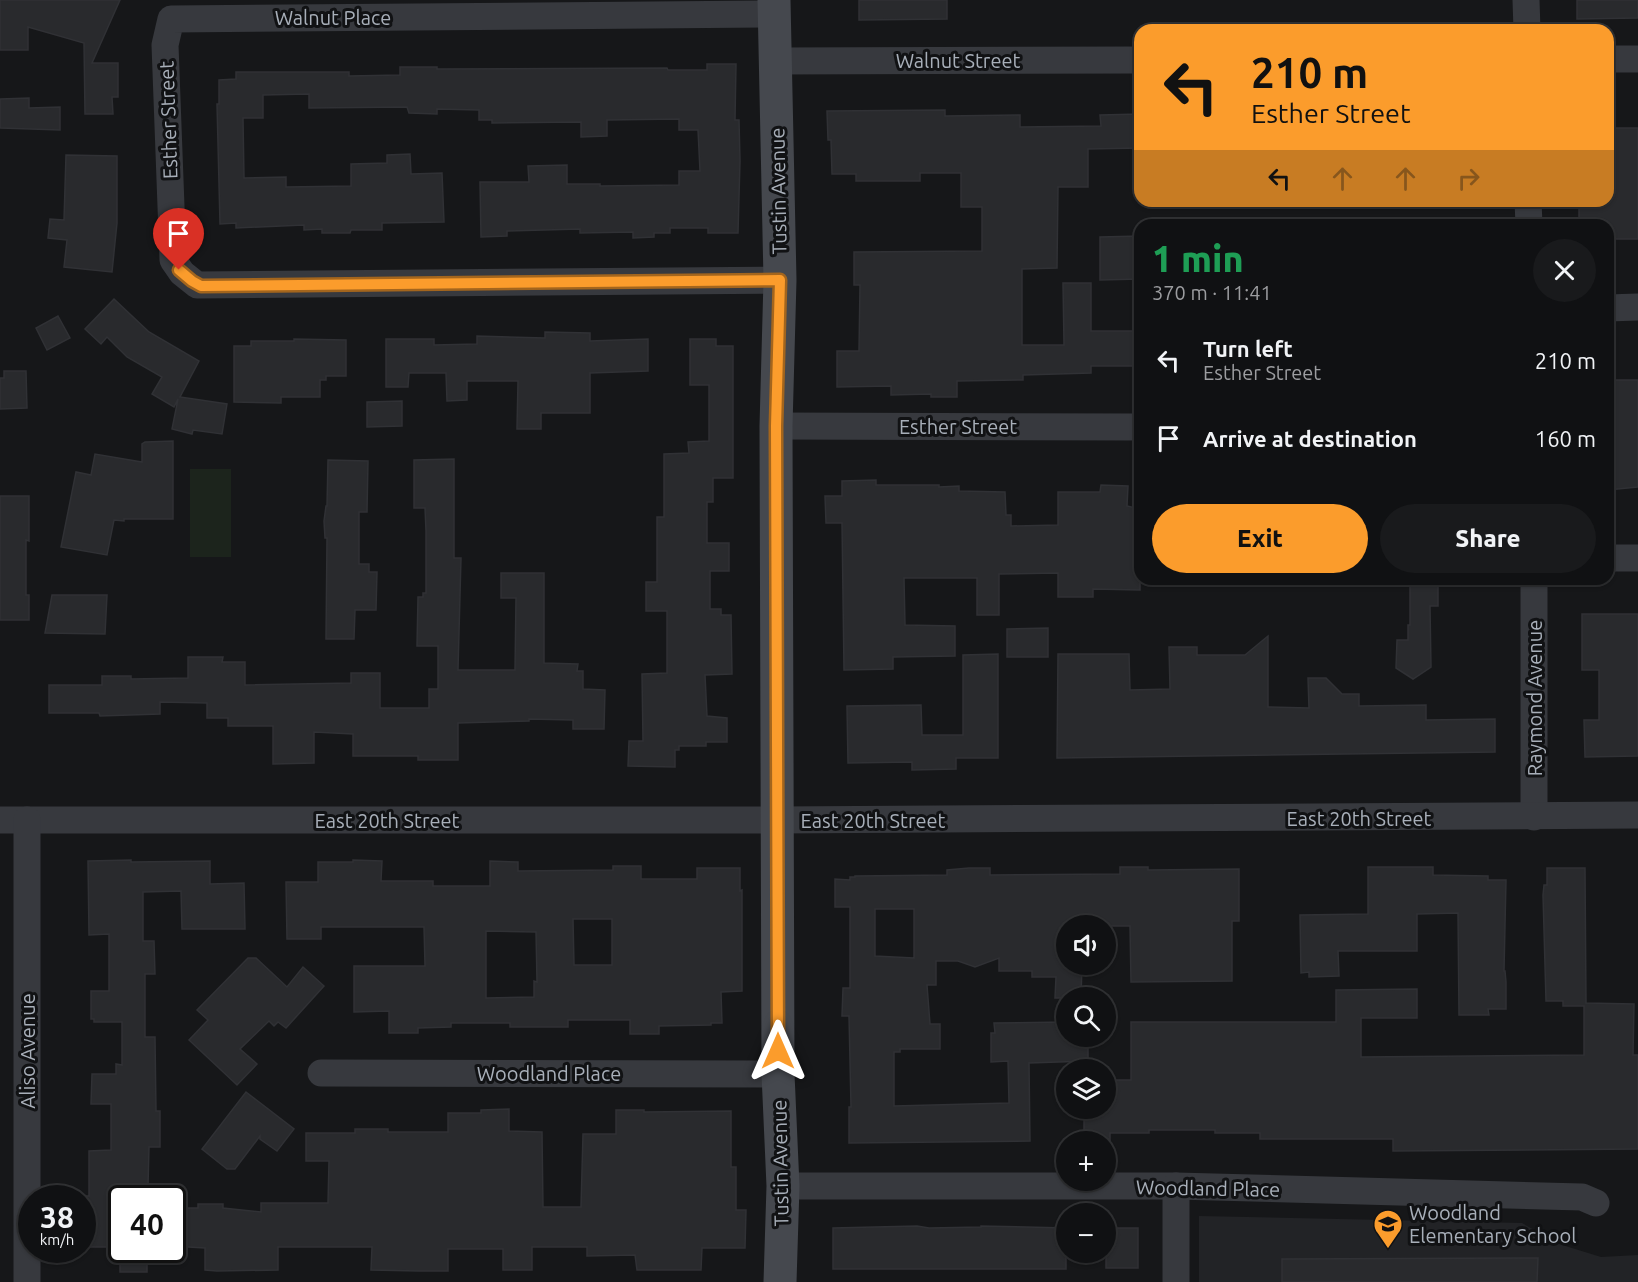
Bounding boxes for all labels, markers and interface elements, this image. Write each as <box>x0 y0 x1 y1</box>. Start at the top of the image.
street label: Walnut Place <box>275 6 391 29</box>
icon: left <box>1152 48 1230 126</box>
street label: Walnut Street <box>896 49 1021 72</box>
text: 210 m <box>1251 49 1368 96</box>
street label: Esther Street <box>154 60 182 179</box>
text: Esther Street <box>1251 98 1411 128</box>
street label: Tustin Avenue <box>765 127 791 255</box>
icon: left <box>1263 162 1296 195</box>
icon: ahead <box>1326 162 1359 195</box>
icon: ahead <box>1389 162 1422 195</box>
icon: right <box>1452 162 1485 195</box>
pin <box>153 208 204 270</box>
icon: arrive <box>162 217 195 250</box>
text: 1 min <box>1152 238 1244 279</box>
button: close <box>1533 239 1596 302</box>
text: 370 m · 11:41 <box>1152 281 1272 304</box>
text: Turn left <box>1203 336 1293 361</box>
icon: left <box>1152 344 1185 377</box>
text: 210 m <box>1535 348 1596 373</box>
text: Esther Street <box>1203 361 1321 384</box>
street label: Esther Street <box>899 415 1017 438</box>
icon: arrive <box>1152 422 1185 455</box>
text: Arrive at destination <box>1203 426 1417 451</box>
text: 160 m <box>1535 426 1596 451</box>
button: Exit <box>1152 504 1368 573</box>
button: Share <box>1380 504 1596 573</box>
street label: Raymond Avenue <box>1523 620 1546 776</box>
street label: East 20th Street <box>1287 807 1432 830</box>
street label: East 20th Street <box>315 809 460 832</box>
street label: East 20th Street <box>801 809 946 832</box>
map controls <box>1056 915 1116 1263</box>
button: sound <box>1056 915 1116 975</box>
button: search <box>1056 987 1116 1047</box>
street label: Aliso Avenue <box>16 993 39 1109</box>
position arrow <box>746 1019 810 1083</box>
button: layers <box>1056 1059 1116 1119</box>
street label: Woodland Place <box>477 1062 621 1085</box>
street label: Tustin Avenue <box>767 1099 793 1227</box>
button: + <box>1056 1131 1116 1191</box>
street label: Woodland Place <box>1136 1175 1280 1201</box>
speed limit sign: 40 <box>108 1185 186 1263</box>
text: 38 <box>40 1200 74 1234</box>
place label: Woodland Elementary School <box>1409 1201 1576 1247</box>
button: − <box>1056 1203 1116 1263</box>
school or university icon: Woodland Elementary School <box>1372 1208 1404 1250</box>
text: km/h <box>40 1231 74 1248</box>

